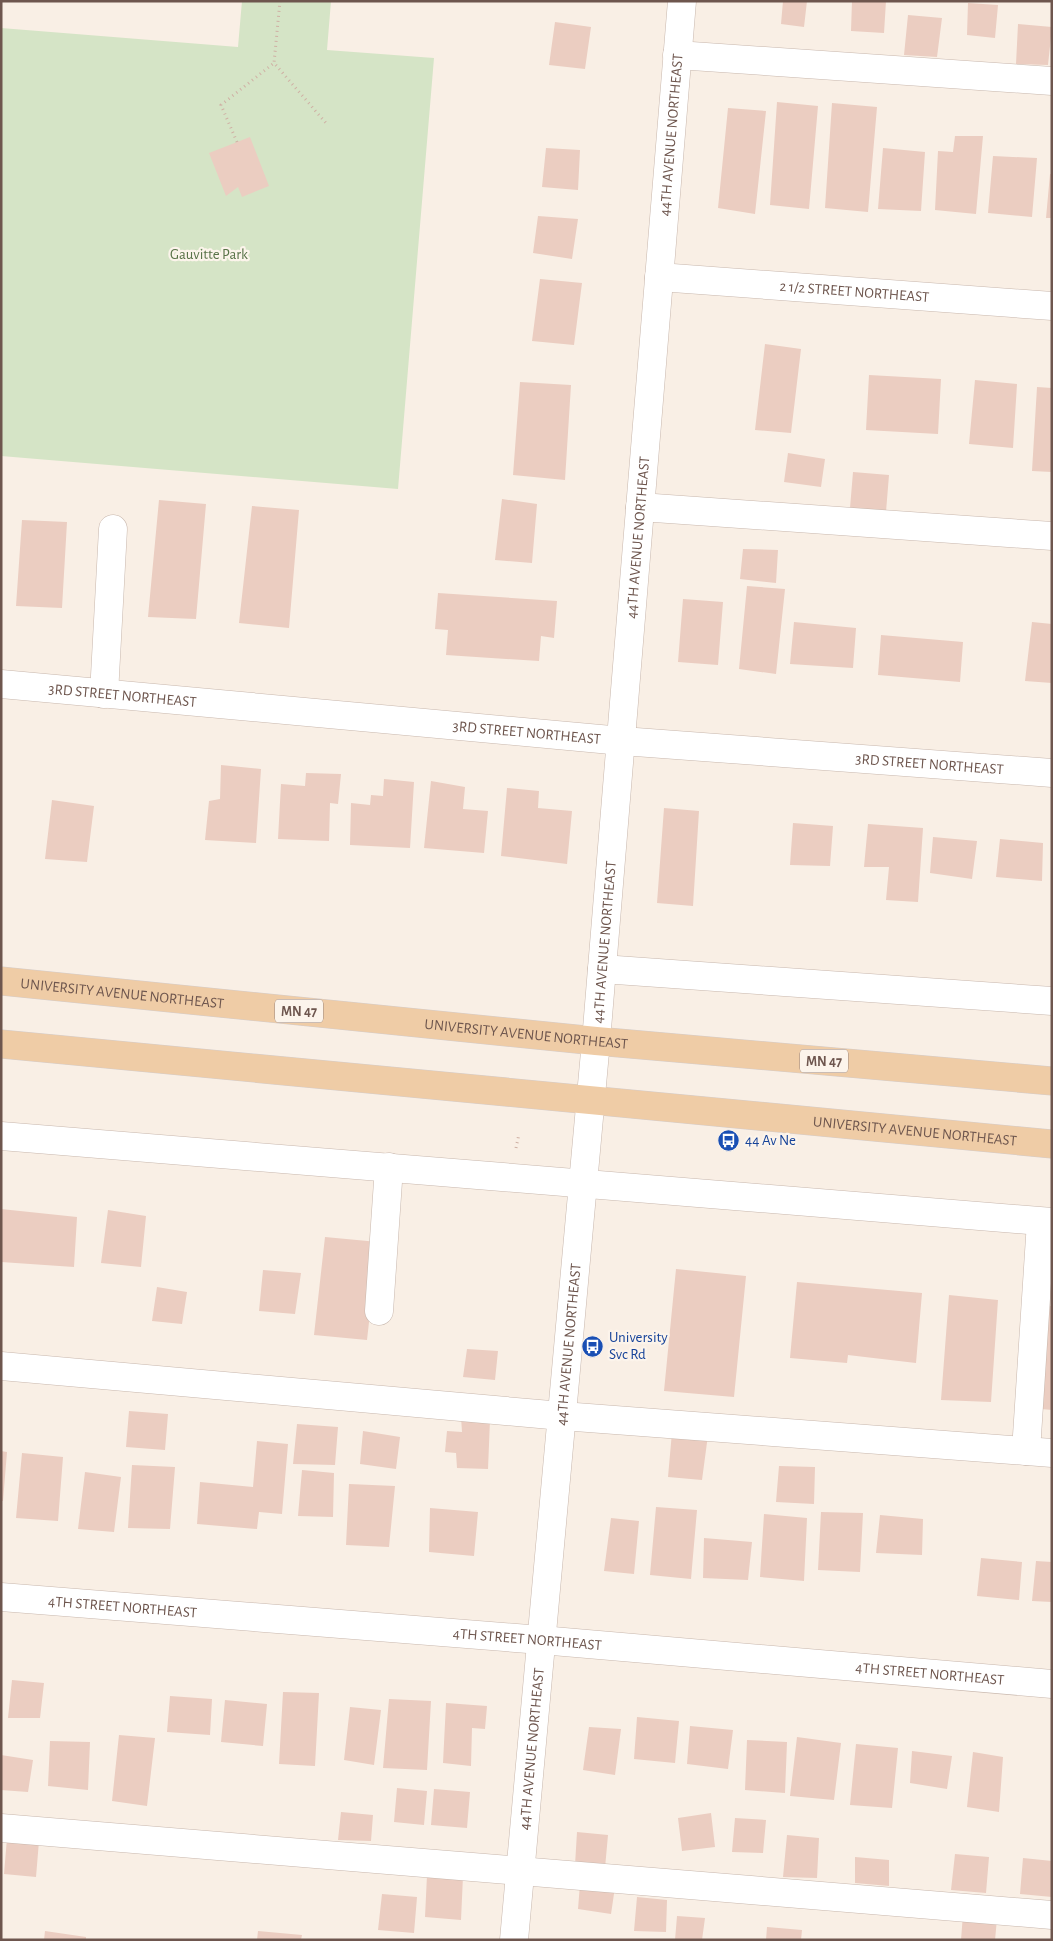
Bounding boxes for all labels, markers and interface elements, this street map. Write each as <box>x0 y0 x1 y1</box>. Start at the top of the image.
street label: 44TH AVENUE NORTHEAST <box>657 52 686 217</box>
park label: Gauvitte Park <box>170 247 248 262</box>
street label: 2 1/2 STREET NORTHEAST <box>779 279 930 305</box>
street label: 44TH AVENUE NORTHEAST <box>624 455 652 619</box>
street label: 3RD STREET NORTHEAST <box>48 681 198 710</box>
street label: 3RD STREET NORTHEAST <box>452 718 602 747</box>
street label: 3RD STREET NORTHEAST <box>855 751 1005 777</box>
street label: 44TH AVENUE NORTHEAST <box>590 860 619 1024</box>
street label: UNIVERSITY AVENUE NORTHEAST <box>20 976 225 1012</box>
road number: MN 47 <box>275 999 323 1022</box>
street label: UNIVERSITY AVENUE NORTHEAST <box>424 1017 629 1052</box>
road number: MN 47 <box>800 1050 848 1072</box>
street label: UNIVERSITY AVENUE NORTHEAST <box>812 1114 1018 1149</box>
bus stop icon: 44 Av Ne <box>717 1128 741 1152</box>
place label: 44 Av Ne <box>745 1133 796 1148</box>
street label: 44TH AVENUE NORTHEAST <box>554 1262 584 1426</box>
place label: University Svc Rd <box>609 1330 668 1362</box>
bus stop icon: University Svc Rd <box>581 1334 605 1358</box>
street label: 4TH STREET NORTHEAST <box>48 1594 198 1621</box>
street label: 4TH STREET NORTHEAST <box>452 1626 603 1653</box>
street label: 4TH STREET NORTHEAST <box>855 1660 1005 1688</box>
street label: 44TH AVENUE NORTHEAST <box>517 1666 547 1831</box>

